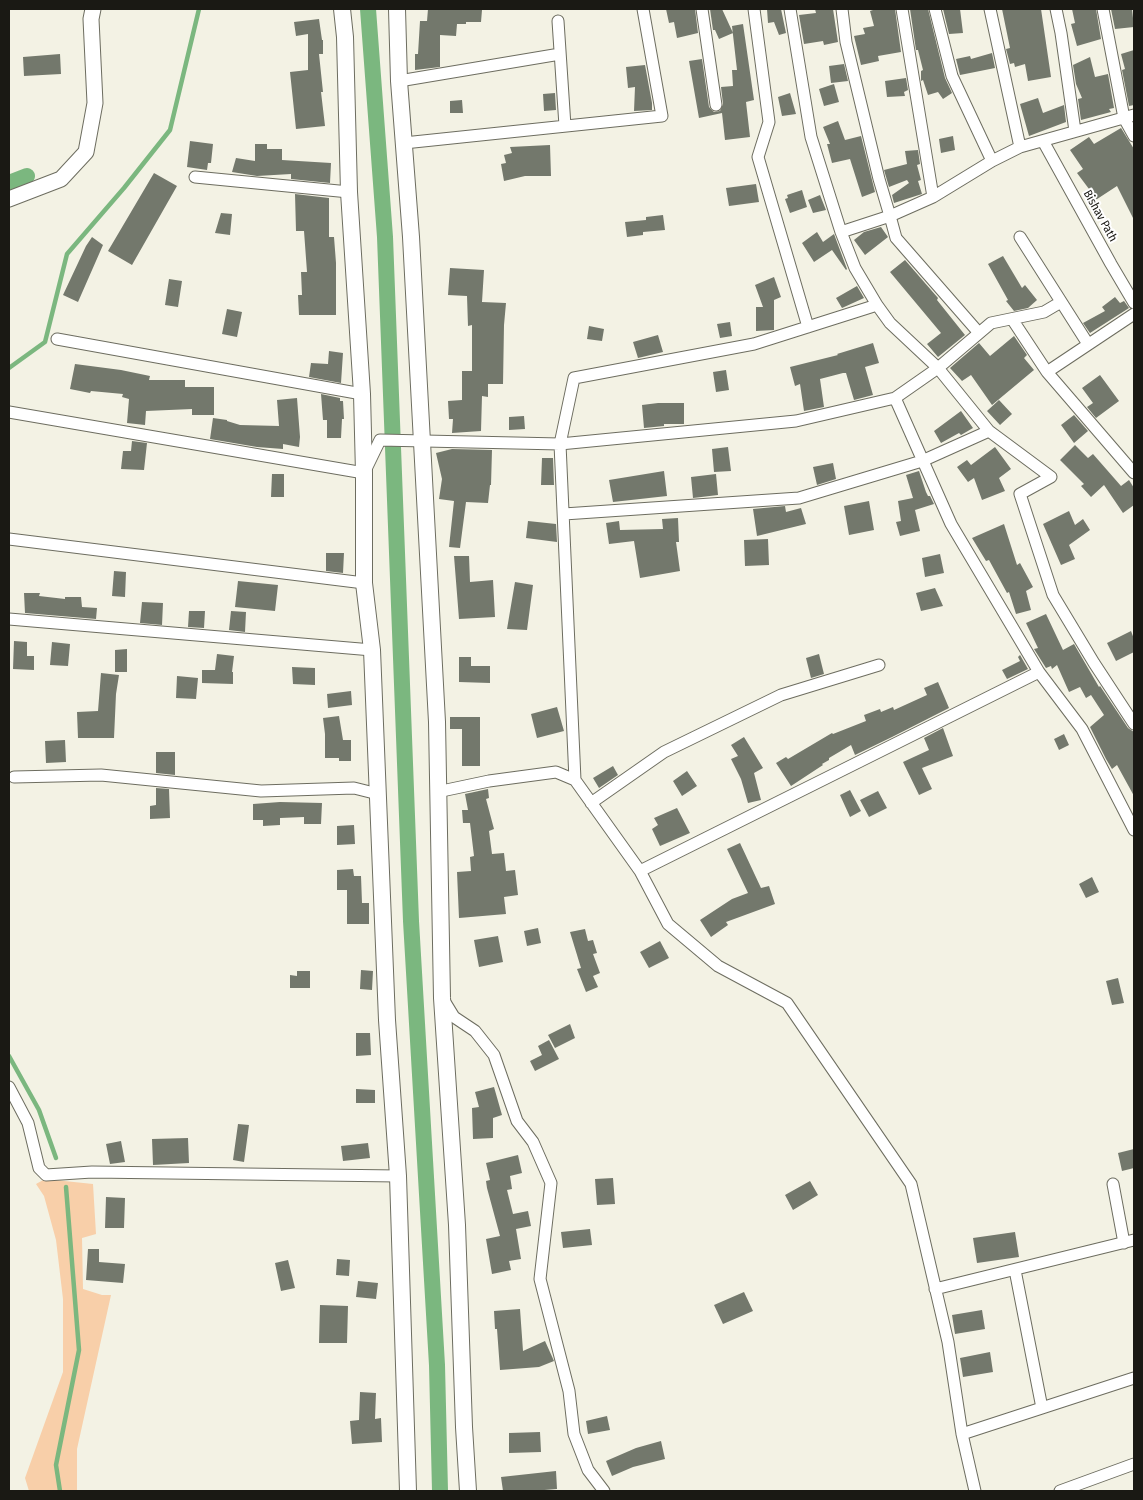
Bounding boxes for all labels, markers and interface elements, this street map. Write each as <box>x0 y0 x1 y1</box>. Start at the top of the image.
street label: Bishav Path <box>1080 188 1120 244</box>

